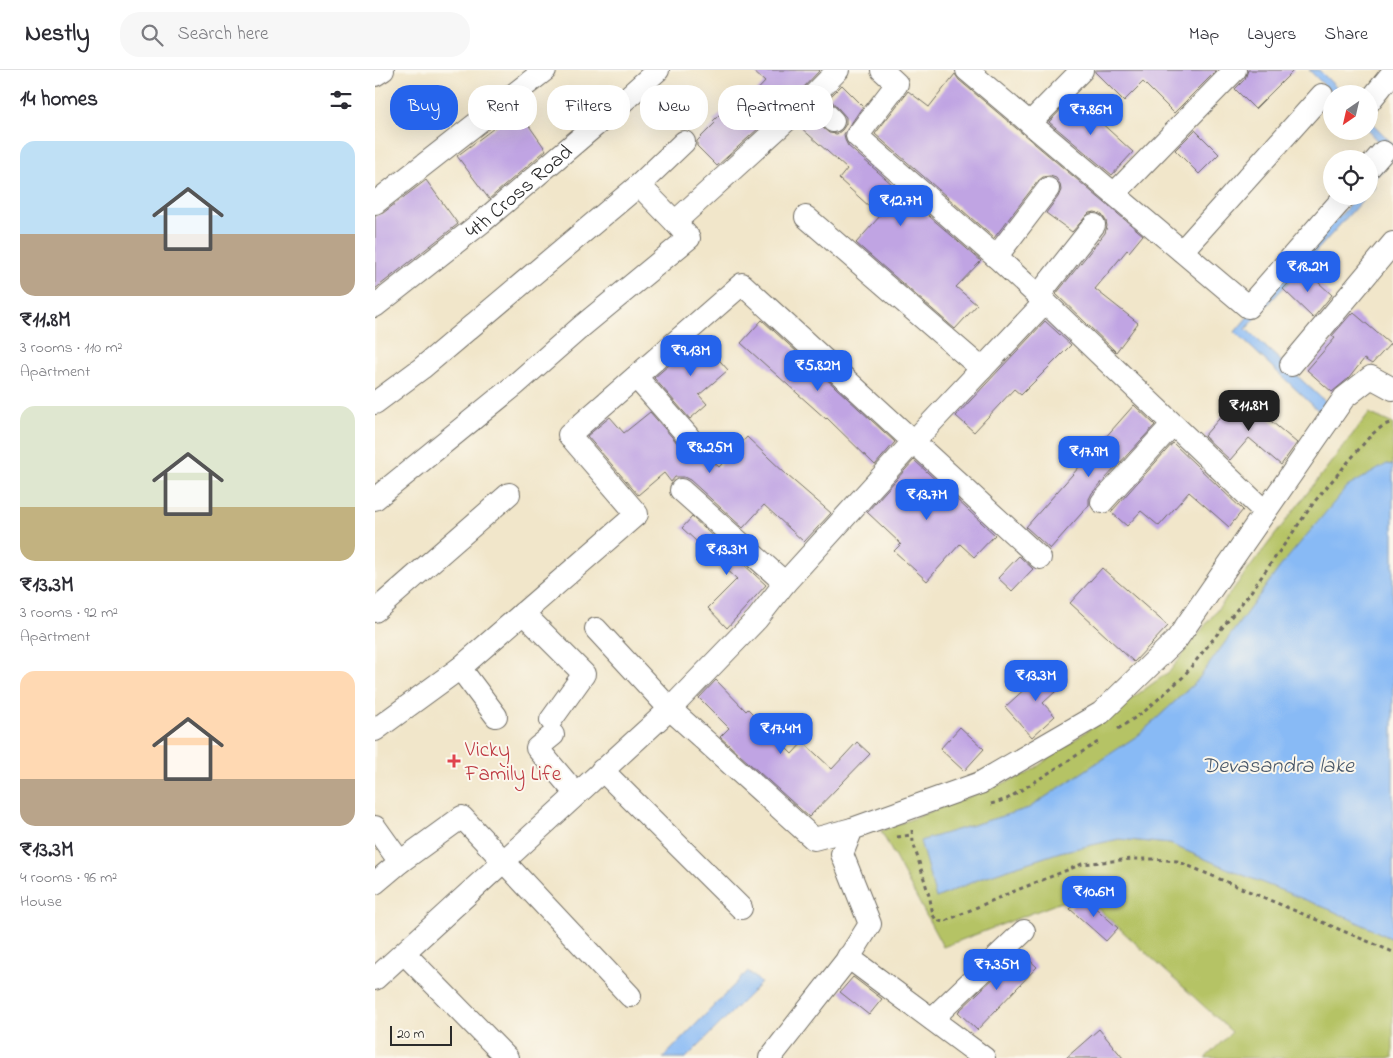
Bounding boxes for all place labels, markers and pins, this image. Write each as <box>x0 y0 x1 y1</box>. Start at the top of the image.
pin: ₹7.86M <box>1050 93 1132 136</box>
pin: ₹12.7M <box>860 184 942 227</box>
pin: ₹18.2M <box>1267 250 1349 293</box>
pin: ₹9.13M <box>650 334 732 377</box>
pin: ₹5.82M <box>777 350 859 392</box>
pin: ₹11.8M <box>1208 390 1290 432</box>
pin: ₹8.25M <box>669 432 751 474</box>
pin: ₹17.9M <box>1048 436 1130 478</box>
pin: ₹13.7M <box>886 478 968 521</box>
pin: ₹13.3M <box>686 534 768 576</box>
pin: ₹13.3M <box>995 660 1077 702</box>
pin: ₹17.4M <box>740 712 822 755</box>
place label: Vicky Family Life <box>464 736 562 792</box>
marker: Vicky Family Life <box>447 754 461 768</box>
pin: ₹10.6M <box>1053 876 1135 918</box>
pin: ₹7.35M <box>956 948 1038 991</box>

